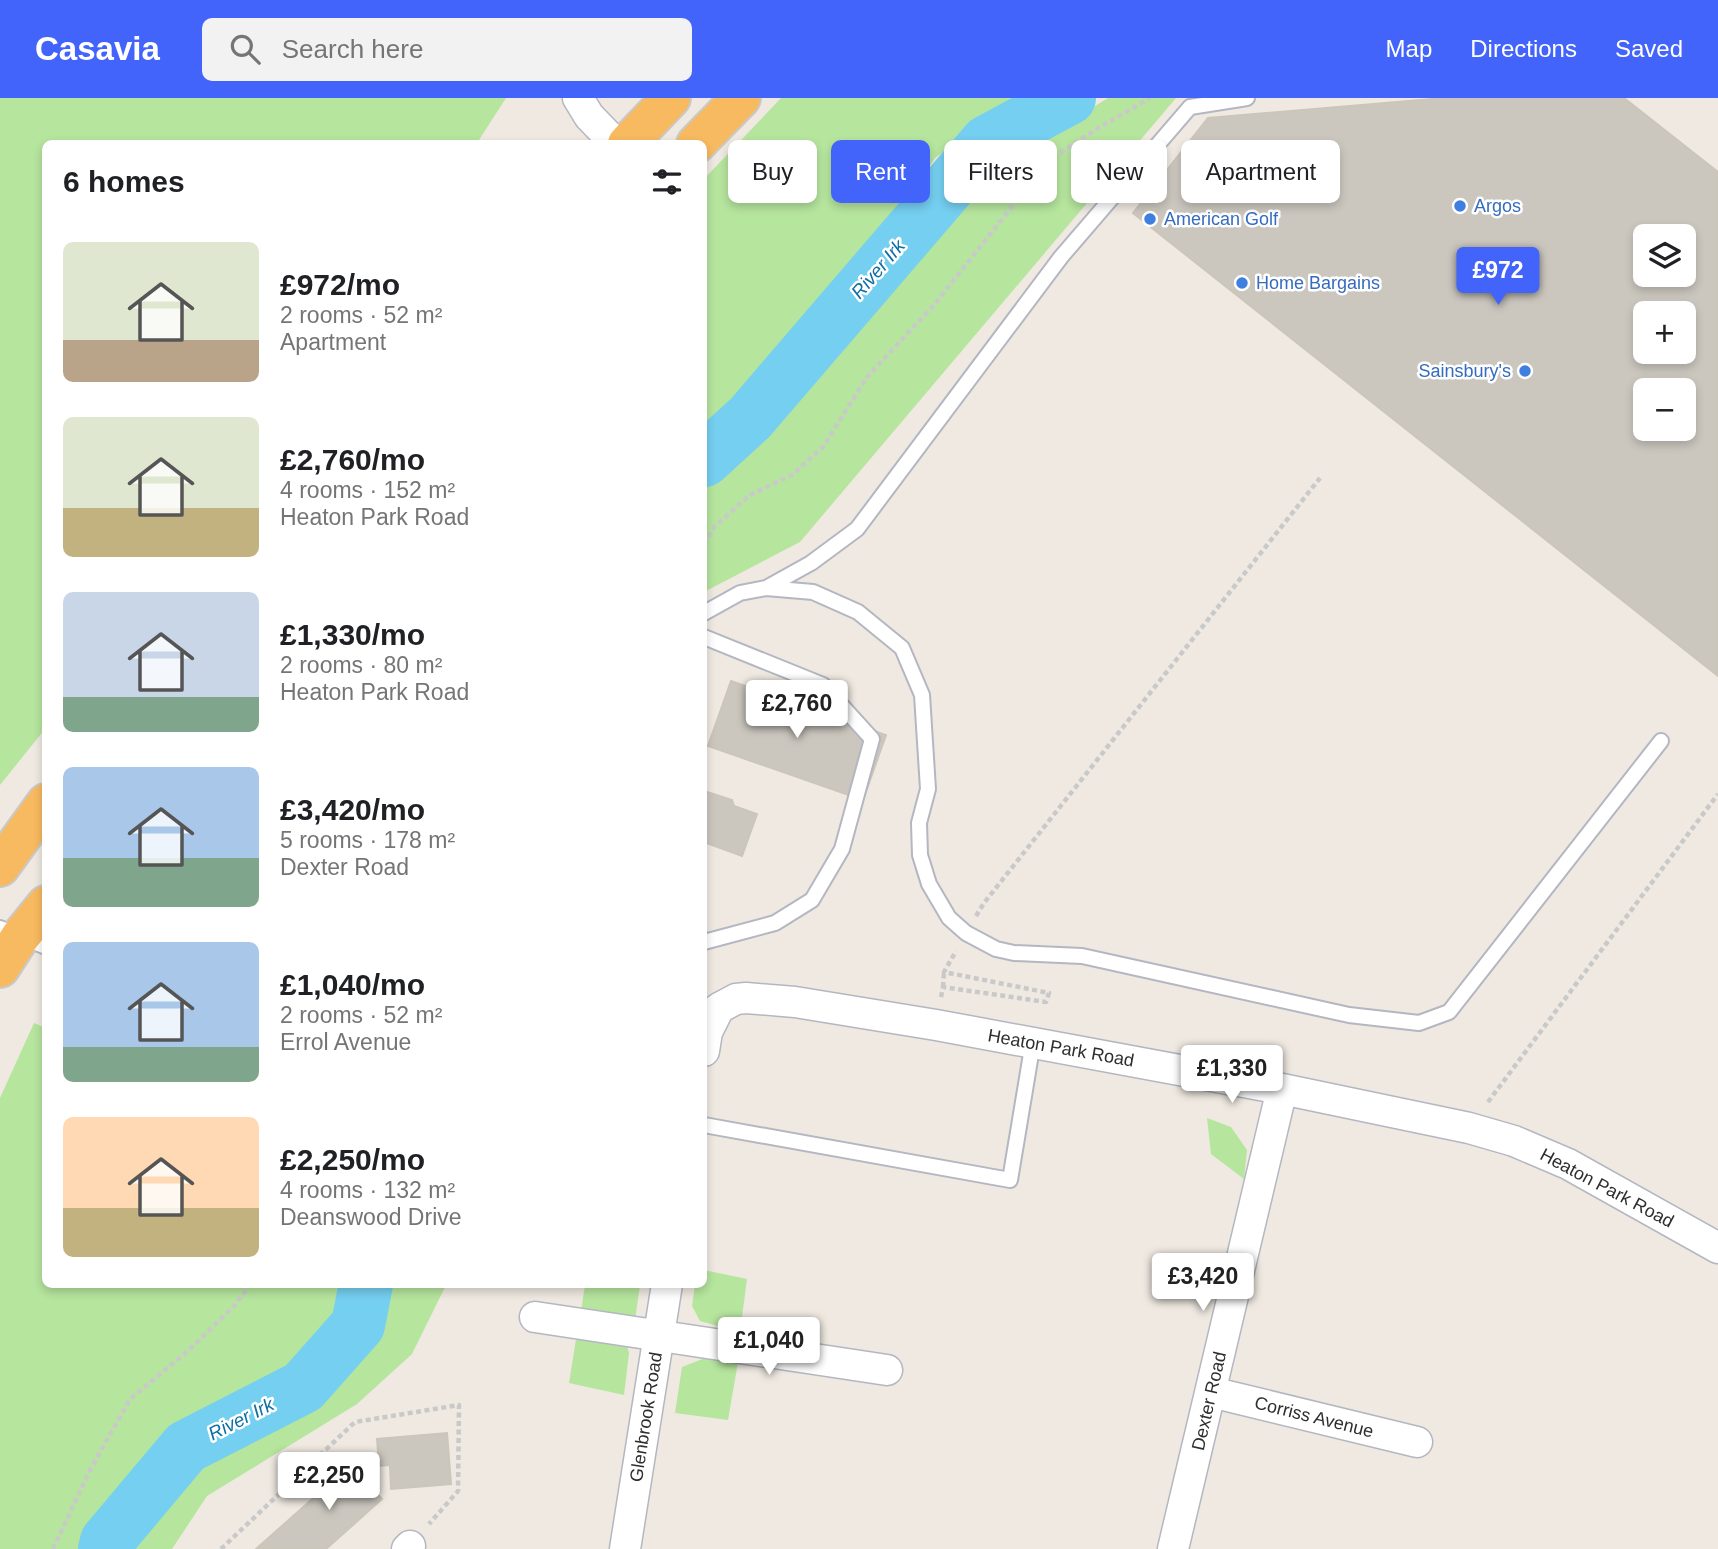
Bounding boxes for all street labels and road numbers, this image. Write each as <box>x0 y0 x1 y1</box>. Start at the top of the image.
street label: Heaton Park Road <box>986 1025 1136 1071</box>
street label: Heaton Park Road <box>1537 1144 1677 1232</box>
street label: Dexter Road <box>1188 1350 1230 1452</box>
street label: Glenbrook Road <box>626 1351 666 1483</box>
street label: Corriss Avenue <box>1253 1393 1375 1441</box>

